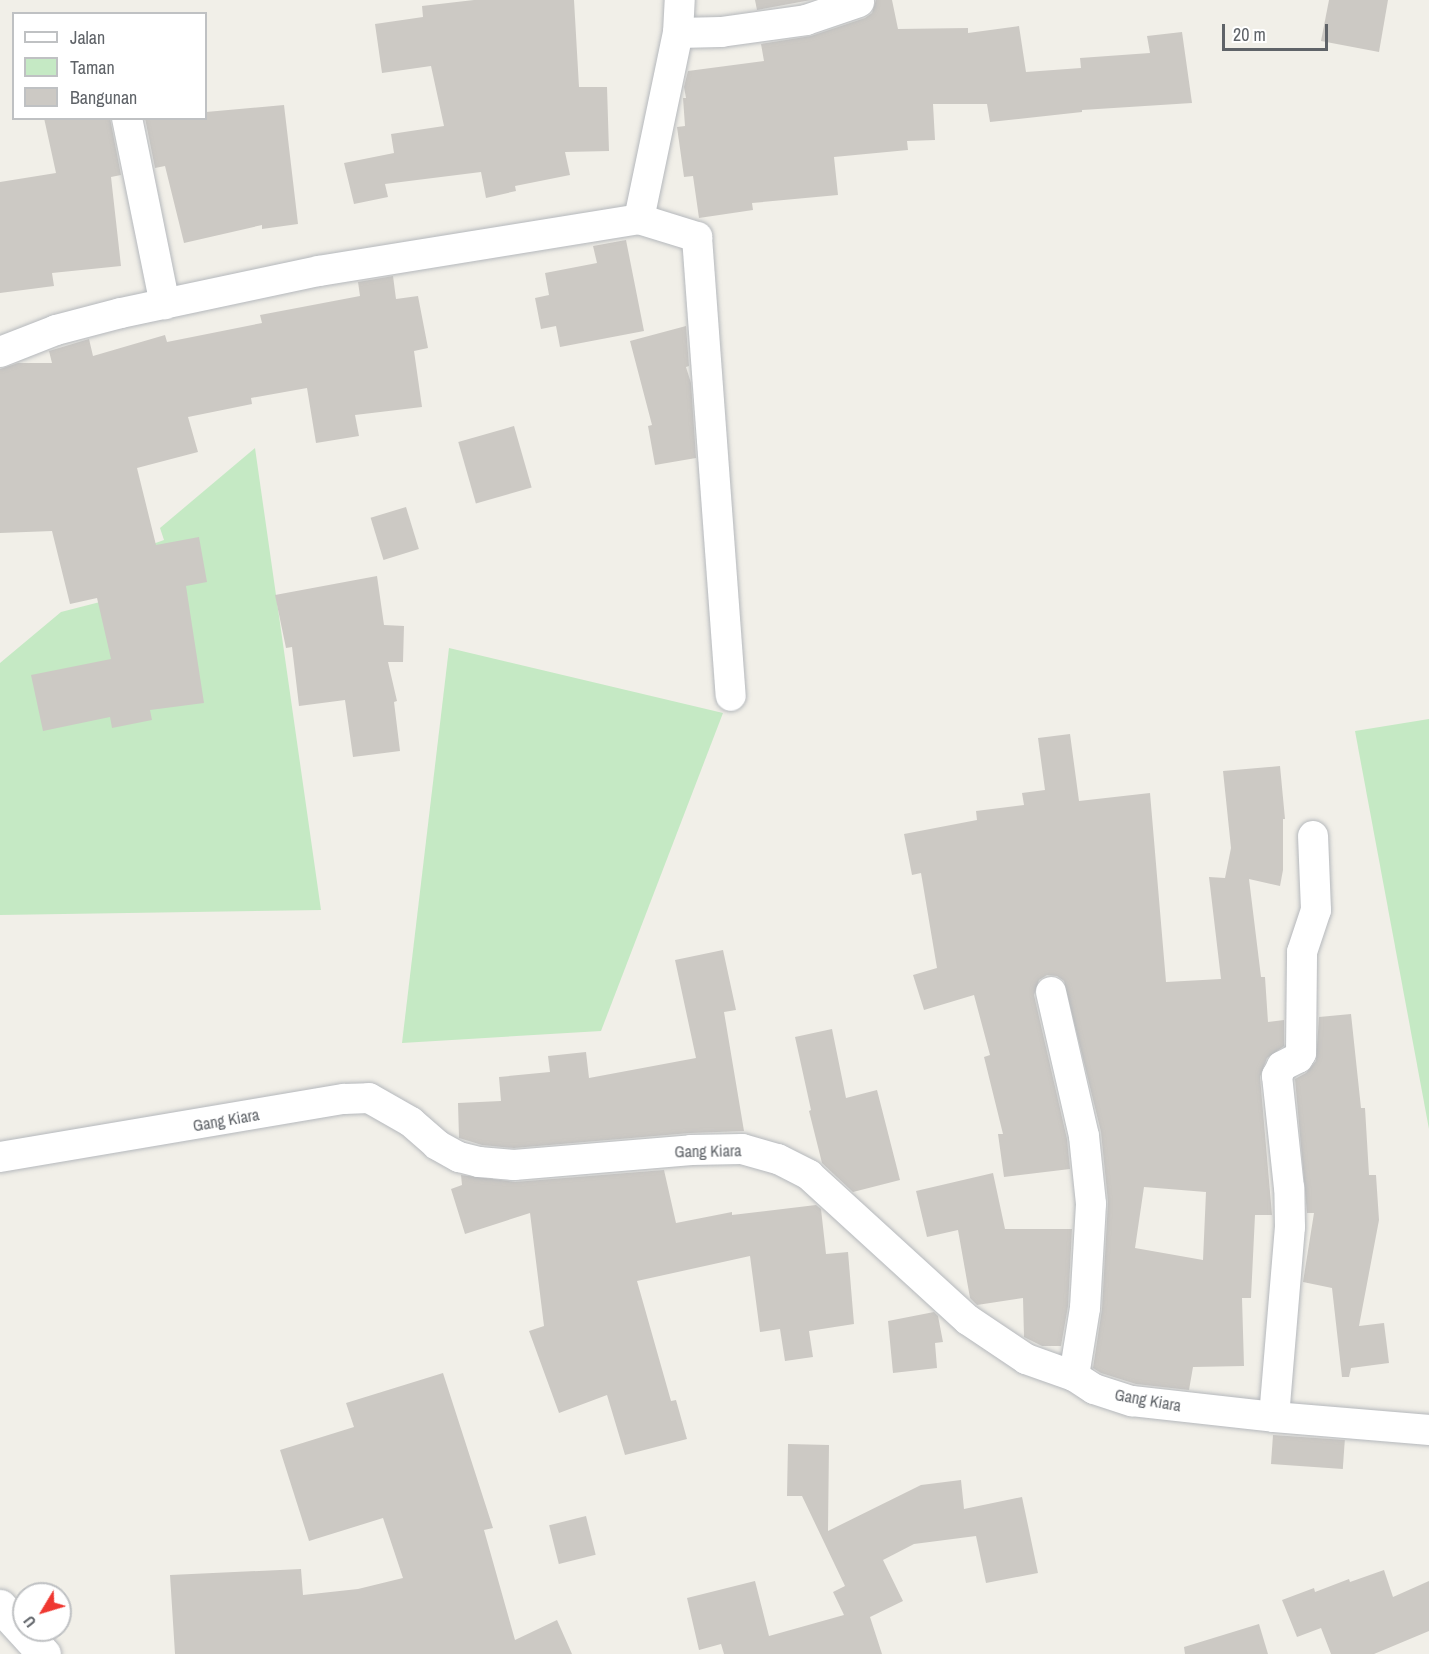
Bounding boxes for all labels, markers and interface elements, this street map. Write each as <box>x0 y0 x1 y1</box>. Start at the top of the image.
legend <box>12 12 207 120</box>
scale bar <box>1225 12 1332 50</box>
text: 20 m <box>1233 22 1266 47</box>
text: Jalan <box>70 25 105 50</box>
text: Taman <box>70 55 115 80</box>
text: Bangunan <box>70 85 137 110</box>
street label: Gang Kiara <box>191 1105 261 1135</box>
street label: Gang Kiara <box>674 1141 742 1161</box>
street label: Gang Kiara <box>1113 1385 1183 1415</box>
north arrow <box>12 1582 72 1642</box>
text: U <box>18 1611 41 1632</box>

